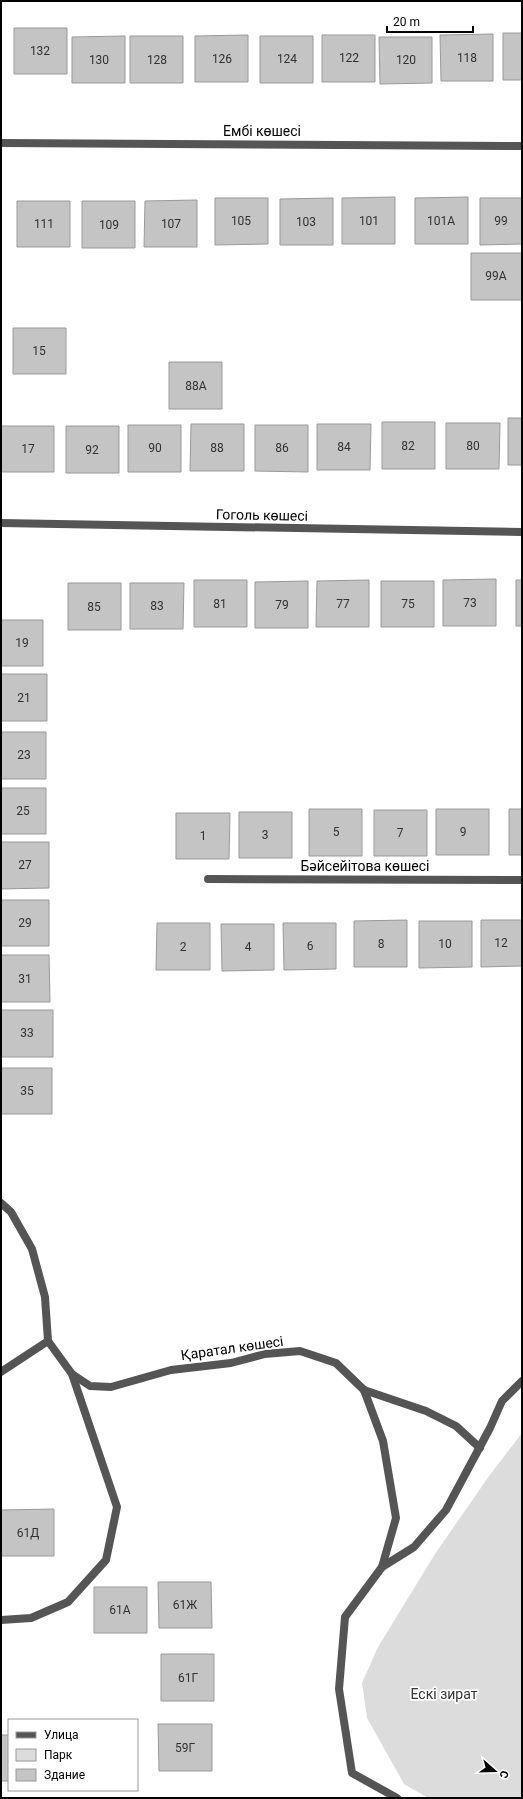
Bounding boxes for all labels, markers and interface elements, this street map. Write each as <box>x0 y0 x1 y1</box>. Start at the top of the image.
scale bar <box>387 8 473 34</box>
text: 20 m <box>393 15 420 29</box>
house number: 132 <box>30 44 50 58</box>
house number: 122 <box>339 51 359 65</box>
house number: 118 <box>457 51 477 65</box>
house number: 126 <box>212 52 232 66</box>
house number: 124 <box>277 52 297 66</box>
house number: 130 <box>89 53 109 67</box>
house number: 128 <box>147 53 167 67</box>
house number: 120 <box>396 53 416 67</box>
street label: Ембі көшесі <box>223 123 301 139</box>
house number: 105 <box>231 214 251 228</box>
house number: 101 <box>359 214 379 228</box>
house number: 101А <box>427 214 455 228</box>
house number: 99 <box>494 214 508 228</box>
house number: 103 <box>296 215 316 229</box>
house number: 111 <box>34 217 54 231</box>
house number: 107 <box>161 217 181 231</box>
house number: 109 <box>99 218 119 232</box>
house number: 99А <box>485 269 507 283</box>
house number: 15 <box>32 344 46 358</box>
house number: 88А <box>185 379 207 393</box>
house number: 82 <box>401 439 415 453</box>
house number: 80 <box>466 439 480 453</box>
house number: 84 <box>337 440 351 454</box>
house number: 90 <box>148 441 162 455</box>
house number: 88 <box>210 441 224 455</box>
house number: 86 <box>275 441 289 455</box>
house number: 17 <box>21 442 35 456</box>
house number: 92 <box>85 443 99 457</box>
street label: Гоголь көшесі <box>216 506 308 524</box>
house number: 73 <box>463 596 477 610</box>
house number: 81 <box>213 597 227 611</box>
house number: 77 <box>336 597 350 611</box>
house number: 75 <box>401 597 415 611</box>
house number: 79 <box>275 598 289 612</box>
house number: 83 <box>150 599 164 613</box>
house number: 85 <box>87 600 101 614</box>
house number: 19 <box>15 636 29 650</box>
house number: 21 <box>17 691 31 705</box>
house number: 23 <box>17 748 31 762</box>
house number: 25 <box>16 804 30 818</box>
house number: 5 <box>333 825 340 839</box>
house number: 9 <box>460 825 466 839</box>
house number: 7 <box>397 826 404 840</box>
house number: 3 <box>262 828 268 842</box>
house number: 1 <box>200 829 206 843</box>
house number: 27 <box>18 858 32 872</box>
street label: Бәйсейітова көшесі <box>301 858 429 874</box>
house number: 29 <box>18 916 32 930</box>
house number: 12 <box>494 936 508 950</box>
house number: 8 <box>378 937 385 951</box>
house number: 10 <box>438 937 452 951</box>
house number: 6 <box>307 939 314 953</box>
house number: 2 <box>180 940 187 954</box>
house number: 4 <box>245 940 252 954</box>
house number: 31 <box>18 972 32 986</box>
house number: 33 <box>20 1026 34 1040</box>
house number: 35 <box>20 1084 34 1098</box>
street label: Қаратал көшесі <box>180 1333 284 1363</box>
house number: 61Д <box>17 1526 39 1540</box>
house number: 61Ж <box>173 1598 197 1612</box>
house number: 61А <box>109 1603 131 1617</box>
house number: 61Г <box>178 1671 198 1685</box>
park label: Ескі зират <box>411 1686 478 1702</box>
legend <box>8 1719 138 1791</box>
text: Улица <box>44 1728 79 1742</box>
house number: 59Г <box>175 1741 195 1755</box>
text: Парк <box>44 1748 73 1762</box>
north arrow <box>475 1751 515 1791</box>
text: Здание <box>44 1768 85 1782</box>
text: С <box>497 1769 511 1780</box>

